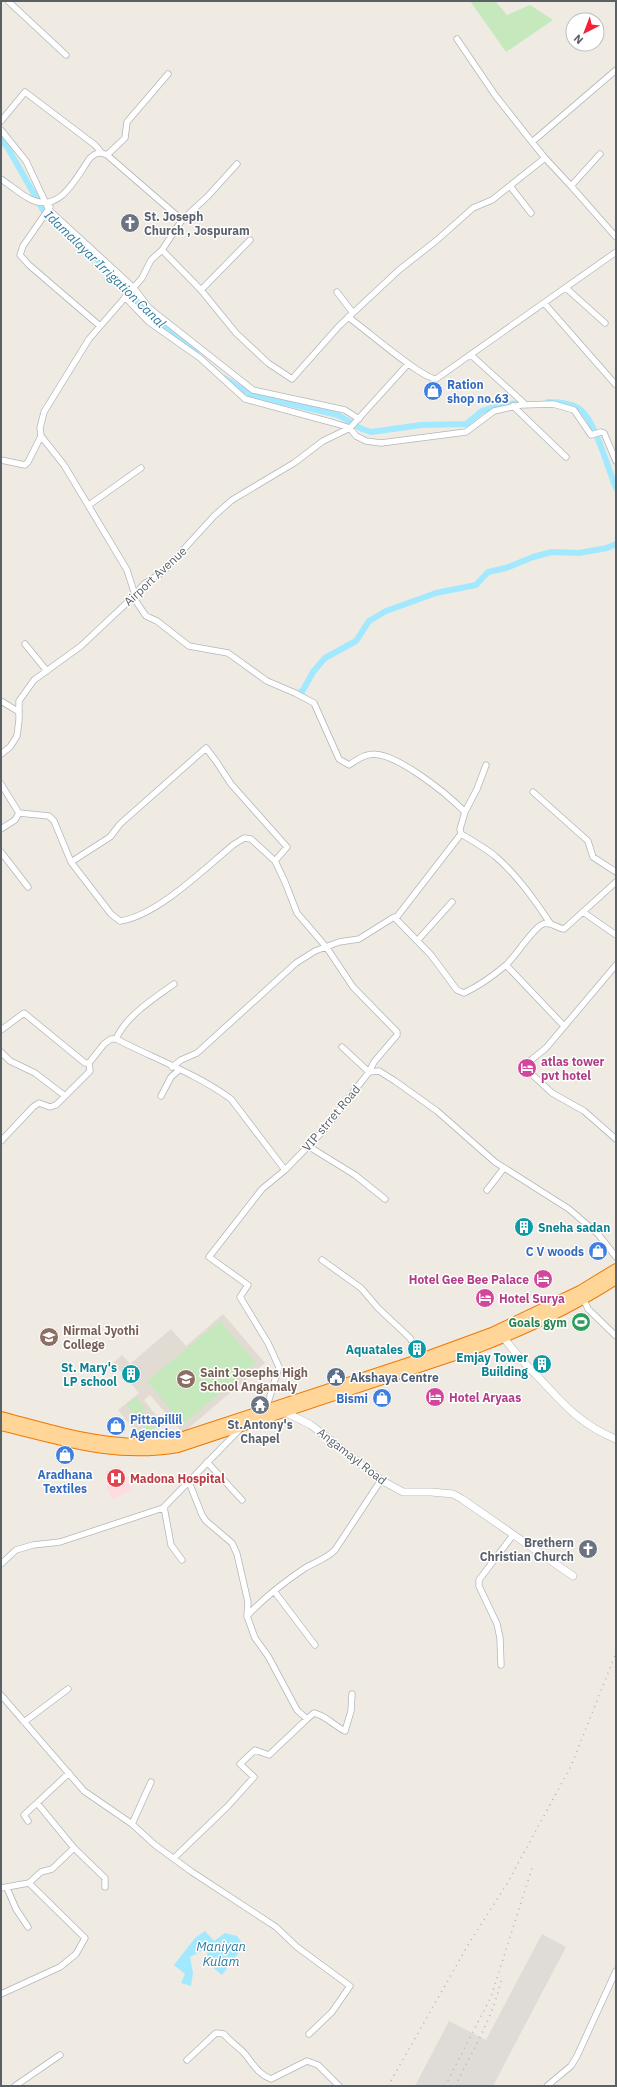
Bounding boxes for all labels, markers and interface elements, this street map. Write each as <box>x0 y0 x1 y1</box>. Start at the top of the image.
north arrow <box>565 12 605 52</box>
text: N <box>571 32 586 47</box>
water label: Idamalayar Irrigation Canal <box>41 207 170 332</box>
place label: St. Joseph Church , Jospuram <box>144 209 250 238</box>
church icon: St. Joseph Church , Jospuram <box>119 212 141 234</box>
place label: Ration shop no.63 <box>447 377 509 406</box>
shop icon: Ration shop no.63 <box>422 380 444 402</box>
street label: Airport Avenue <box>121 543 190 609</box>
place label: atlas tower pvt hotel <box>541 1054 605 1083</box>
hotel icon: atlas tower pvt hotel <box>516 1057 538 1079</box>
street label: VIP strret Road <box>299 1082 363 1154</box>
building icon: Sneha sadan <box>513 1216 535 1238</box>
place label: Sneha sadan <box>538 1220 610 1235</box>
shop icon: C V woods <box>587 1240 609 1262</box>
place label: C V woods <box>526 1244 584 1259</box>
hotel icon: Hotel Gee Bee Palace <box>532 1268 554 1290</box>
place label: Hotel Gee Bee Palace <box>409 1272 529 1287</box>
hotel icon: Hotel Surya <box>474 1287 496 1309</box>
place label: Hotel Surya <box>499 1291 565 1306</box>
sports icon: Goals gym <box>570 1311 592 1333</box>
place label: Goals gym <box>508 1315 567 1330</box>
place label: Nirmal Jyothi College <box>63 1323 139 1352</box>
school or university icon: Nirmal Jyothi College <box>38 1326 60 1348</box>
building icon: Aquatales <box>406 1338 428 1360</box>
place label: Aquatales <box>346 1342 403 1357</box>
place label: Emjay Tower Building <box>456 1350 528 1379</box>
building icon: Emjay Tower Building <box>531 1353 553 1375</box>
place label: St. Mary's LP school <box>61 1360 117 1389</box>
building icon: St. Mary's LP school <box>120 1363 142 1385</box>
place label: Saint Josephs High School Angamaly <box>200 1365 308 1394</box>
public building icon: Akshaya Centre <box>325 1366 347 1388</box>
school or university icon: Saint Josephs High School Angamaly <box>175 1368 197 1390</box>
place label: Akshaya Centre <box>350 1370 439 1385</box>
hotel icon: Hotel Aryaas <box>424 1386 446 1408</box>
shop icon: Bismi <box>371 1387 393 1409</box>
place label: Hotel Aryaas <box>449 1390 521 1405</box>
place label: Bismi <box>336 1391 368 1406</box>
temple icon: St.Antony's Chapel <box>249 1394 271 1416</box>
place label: Pittapillil Agencies <box>130 1412 183 1441</box>
shop icon: Pittapillil Agencies <box>105 1415 127 1437</box>
place label: St.Antony's Chapel <box>227 1417 293 1446</box>
street label: Angamayl Road <box>314 1424 390 1488</box>
shop icon: Aradhana Textiles <box>54 1444 76 1466</box>
place label: Aradhana Textiles <box>38 1467 93 1496</box>
hospital icon: Madona Hospital <box>105 1467 127 1489</box>
place label: Madona Hospital <box>130 1471 225 1486</box>
place label: Brethern Christian Church <box>480 1535 574 1564</box>
church icon: Brethern Christian Church <box>577 1538 599 1560</box>
water label: Maniyan Kulam <box>196 1938 246 1970</box>

